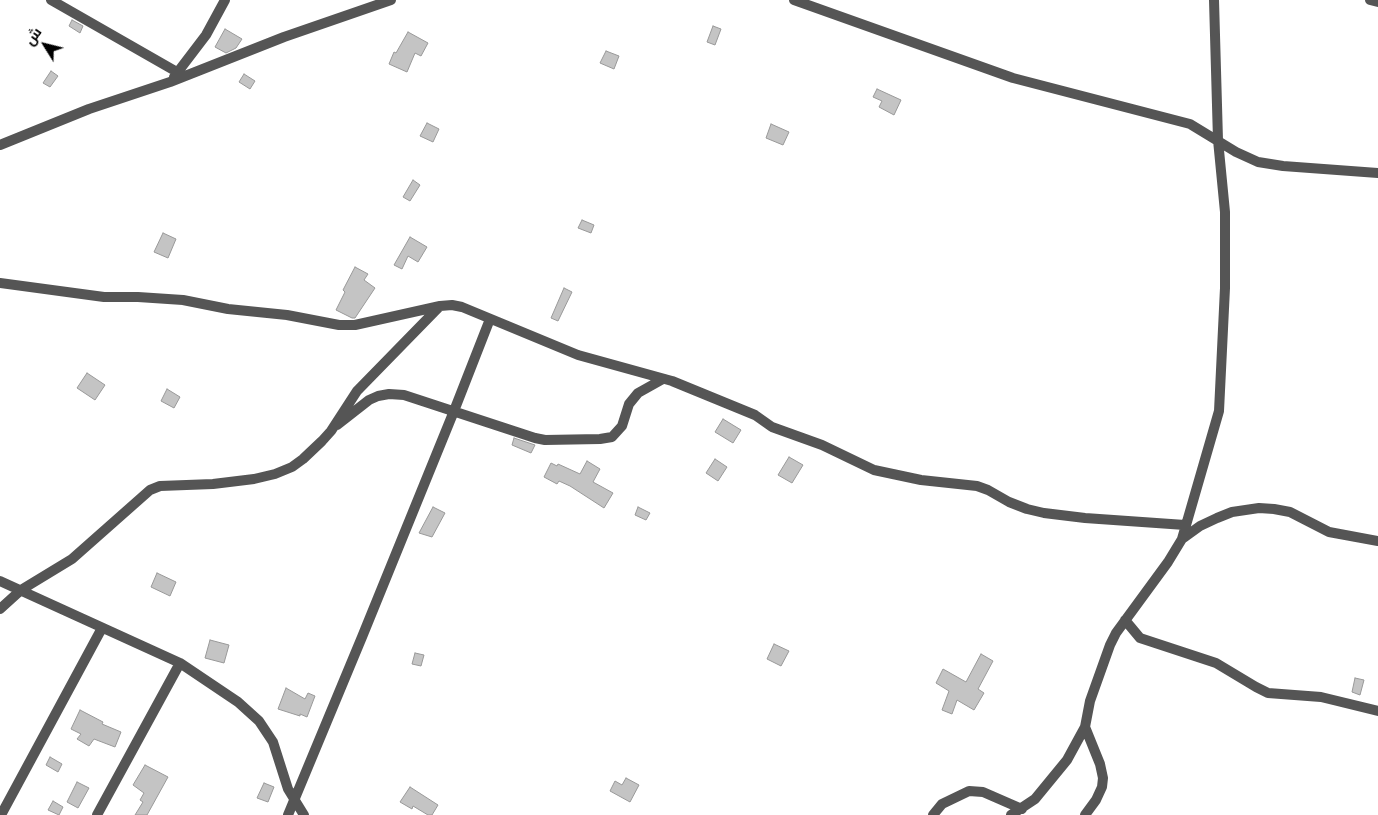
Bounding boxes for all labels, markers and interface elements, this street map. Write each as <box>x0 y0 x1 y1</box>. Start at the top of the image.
north arrow <box>20 20 70 70</box>
text: ش <box>21 24 45 48</box>

